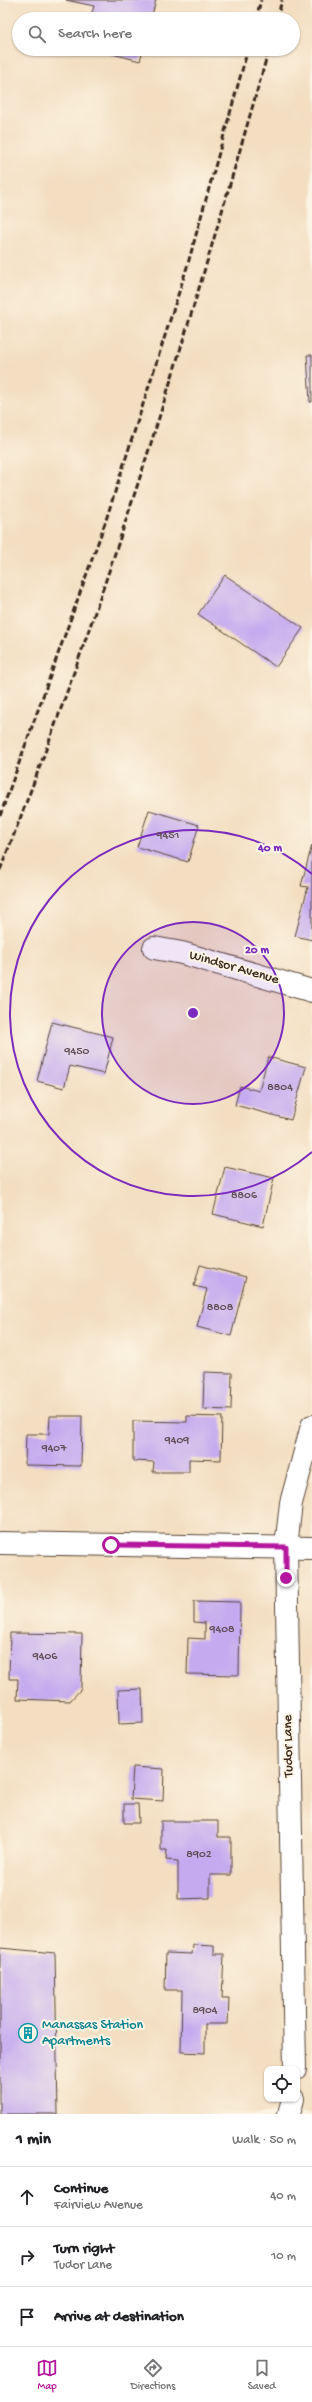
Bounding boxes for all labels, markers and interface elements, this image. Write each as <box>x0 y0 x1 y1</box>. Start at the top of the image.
search box <box>12 12 300 56</box>
icon: search <box>26 23 48 45</box>
text: Search here <box>58 25 132 43</box>
house number: 9451 <box>156 829 180 843</box>
text: 40 m <box>257 842 282 856</box>
text: 20 m <box>245 944 270 958</box>
street label: Windsor Avenue <box>187 947 282 989</box>
centre of rings <box>186 1006 200 1020</box>
house number: 9450 <box>64 1045 90 1059</box>
house number: 8804 <box>267 1081 293 1095</box>
house number: 8806 <box>231 1189 258 1203</box>
house number: 8808 <box>207 1301 234 1315</box>
house number: 9409 <box>164 1434 189 1448</box>
house number: 9407 <box>41 1442 67 1456</box>
route start <box>102 1536 120 1554</box>
route end <box>277 1569 295 1587</box>
house number: 9408 <box>208 1623 235 1637</box>
house number: 9406 <box>32 1650 58 1664</box>
street label: Tudor Lane <box>280 1714 298 1778</box>
house number: 8902 <box>186 1848 212 1862</box>
house number: 8904 <box>192 2004 218 2018</box>
place label: Manassas Station Apartments <box>42 2017 143 2050</box>
building icon: Manassas Station Apartments <box>17 2022 39 2044</box>
map controls <box>264 2066 300 2102</box>
button: locate <box>264 2066 300 2102</box>
text: 1 min <box>16 2130 51 2150</box>
text: Walk · 50 m <box>232 2133 296 2148</box>
text: Continue <box>54 2180 108 2198</box>
icon: ahead <box>16 2186 38 2208</box>
text: 40 m <box>270 2189 296 2204</box>
text: Fairview Avenue <box>54 2198 143 2213</box>
text: Turn right <box>54 2240 114 2258</box>
icon: right <box>16 2246 38 2268</box>
text: 10 m <box>271 2249 296 2264</box>
text: Tudor Lane <box>54 2258 112 2273</box>
icon: arrive <box>16 2306 38 2328</box>
text: Arrive at destination <box>54 2308 184 2326</box>
tab: Map <box>36 2357 58 2393</box>
tab: Directions <box>131 2357 175 2393</box>
tab: Saved <box>248 2357 276 2393</box>

